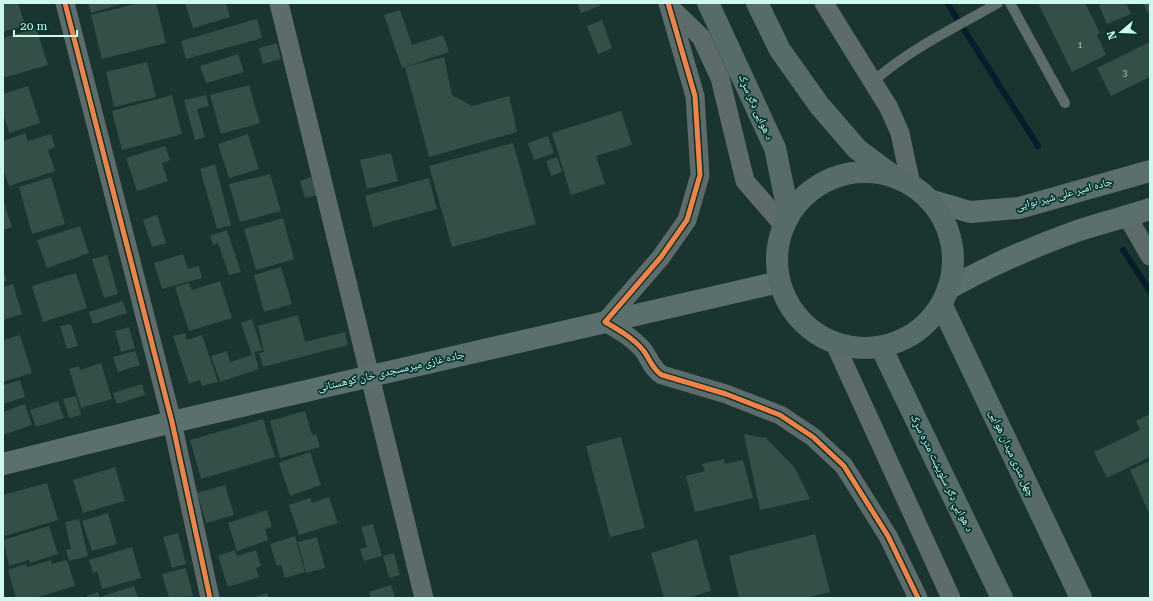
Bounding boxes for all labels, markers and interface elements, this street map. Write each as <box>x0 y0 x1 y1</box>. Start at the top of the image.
scale bar <box>14 12 77 38</box>
north arrow <box>1101 12 1141 52</box>
text: 20 m <box>20 19 47 33</box>
text: N <box>1104 28 1120 41</box>
house number: 1 <box>1077 40 1083 50</box>
house number: 3 <box>1122 68 1128 78</box>
street label: د هوایی ډګر سړک <box>736 72 777 142</box>
street label: جاده امیر علی شیر نوایی <box>1014 175 1114 213</box>
street label: جاده غازی میرمسجدی خان کوهستانی <box>316 348 466 394</box>
street label: چهل متری میدان هوایی <box>986 408 1038 498</box>
street label: د هوايي ډګر سلویښت متره سړک <box>906 412 976 535</box>

